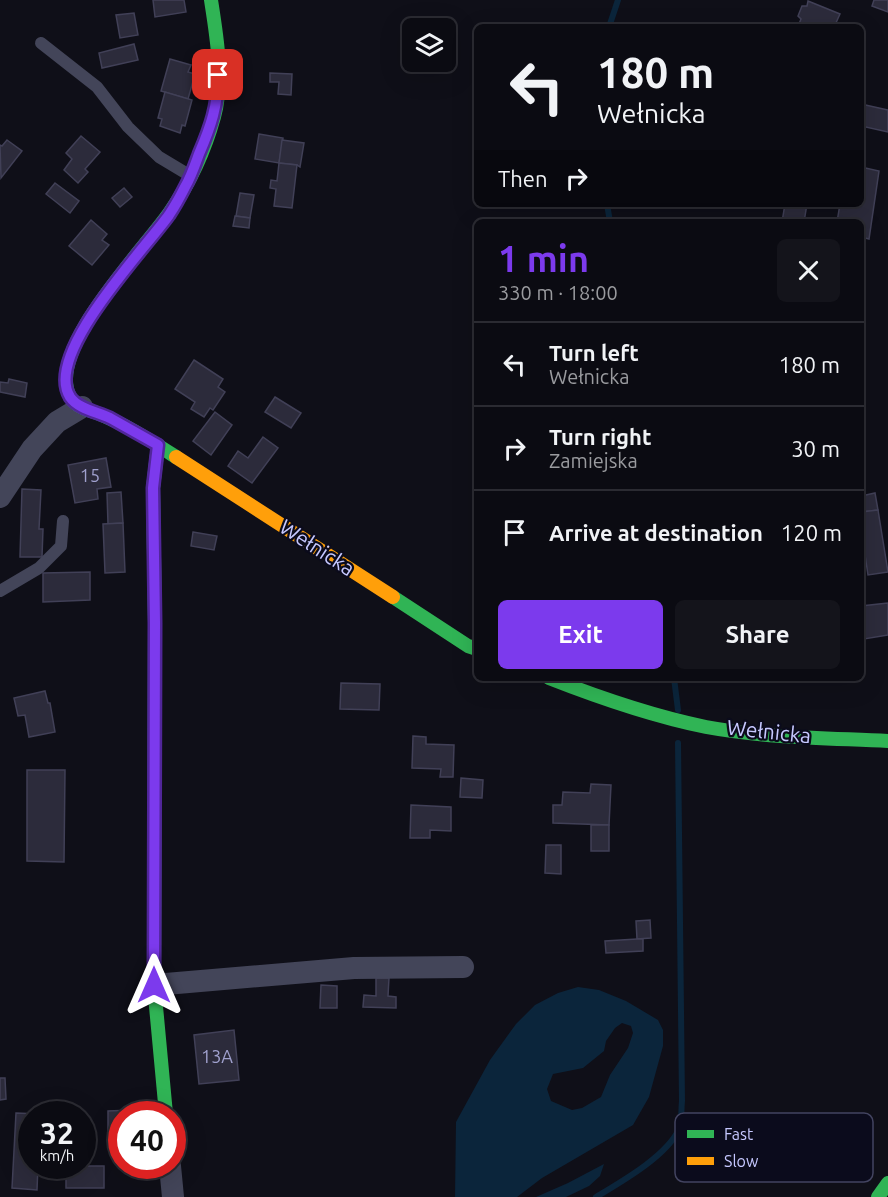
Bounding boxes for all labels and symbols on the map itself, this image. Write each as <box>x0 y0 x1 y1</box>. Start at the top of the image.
pin <box>192 49 243 100</box>
house number: 15 <box>80 465 100 485</box>
street label: Wełnicka <box>276 514 360 580</box>
street label: Wełnicka <box>726 715 812 747</box>
position arrow <box>122 953 186 1017</box>
house number: 13A <box>201 1046 233 1066</box>
speed limit sign: 40 <box>108 1101 186 1179</box>
legend <box>675 1113 873 1182</box>
text: Fast <box>724 1125 754 1143</box>
text: Slow <box>724 1152 759 1170</box>

